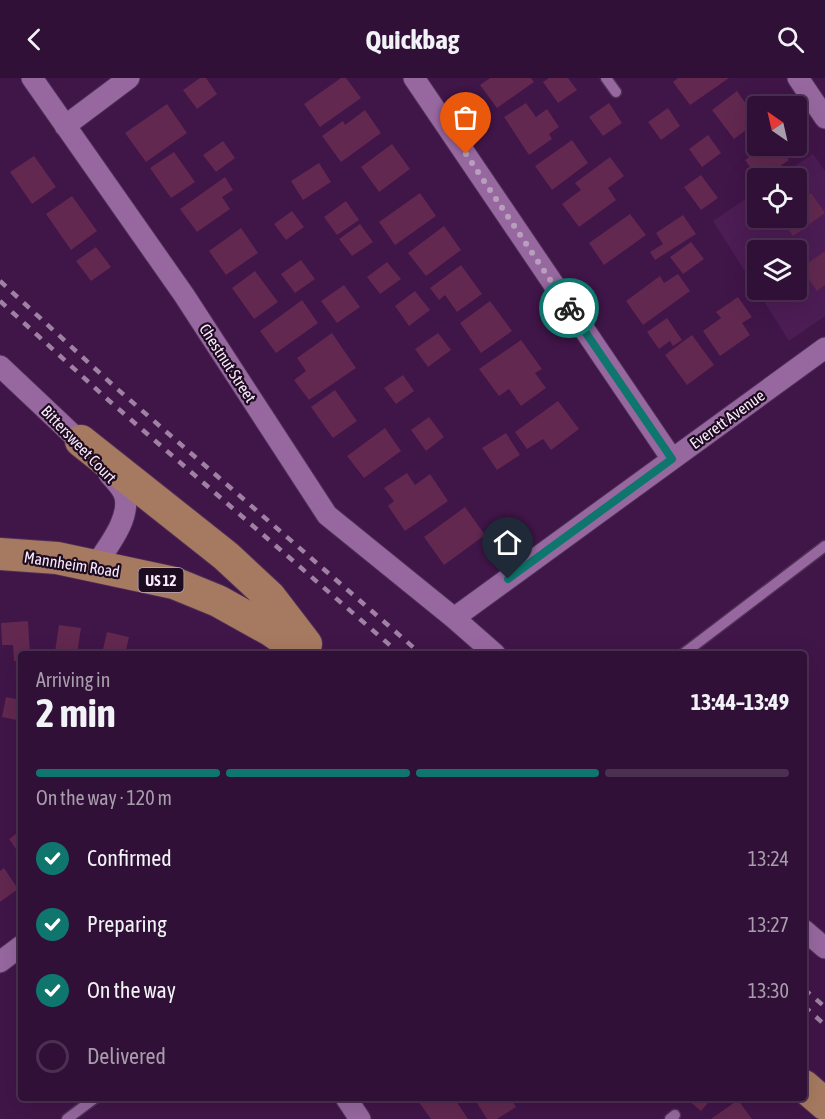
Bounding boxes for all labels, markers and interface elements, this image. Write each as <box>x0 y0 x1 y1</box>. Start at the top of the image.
icon: back <box>18 23 51 56</box>
icon: search <box>774 23 807 56</box>
text: Quickbag <box>366 24 459 55</box>
pin <box>440 92 491 154</box>
north arrow <box>747 96 807 156</box>
map controls <box>747 96 807 300</box>
icon: bag <box>449 101 482 134</box>
button: locate <box>747 168 807 228</box>
button: layers <box>747 240 807 300</box>
courier <box>539 278 599 338</box>
icon: bike <box>553 292 586 325</box>
street label: Chestnut Street <box>196 320 260 406</box>
street label: Everett Avenue <box>686 386 768 452</box>
street label: Bittersweet Court <box>38 402 121 487</box>
pin <box>482 517 533 579</box>
icon: home <box>491 526 524 559</box>
street label: Mannheim Road <box>23 548 121 580</box>
road number: US 12 <box>138 568 184 592</box>
text: Arriving in <box>36 668 110 691</box>
text: 13:44–13:49 <box>691 689 789 715</box>
text: 2 min <box>36 691 116 735</box>
text: On the way · 120 m <box>36 786 172 809</box>
icon: check <box>36 842 69 875</box>
text: Confirmed <box>87 845 172 871</box>
text: 13:24 <box>748 847 789 870</box>
icon: check <box>36 908 69 941</box>
text: Preparing <box>87 911 167 937</box>
text: 13:27 <box>748 913 789 936</box>
icon: check <box>36 974 69 1007</box>
text: On the way <box>87 977 176 1003</box>
text: 13:30 <box>748 979 789 1002</box>
text: Delivered <box>87 1043 166 1069</box>

